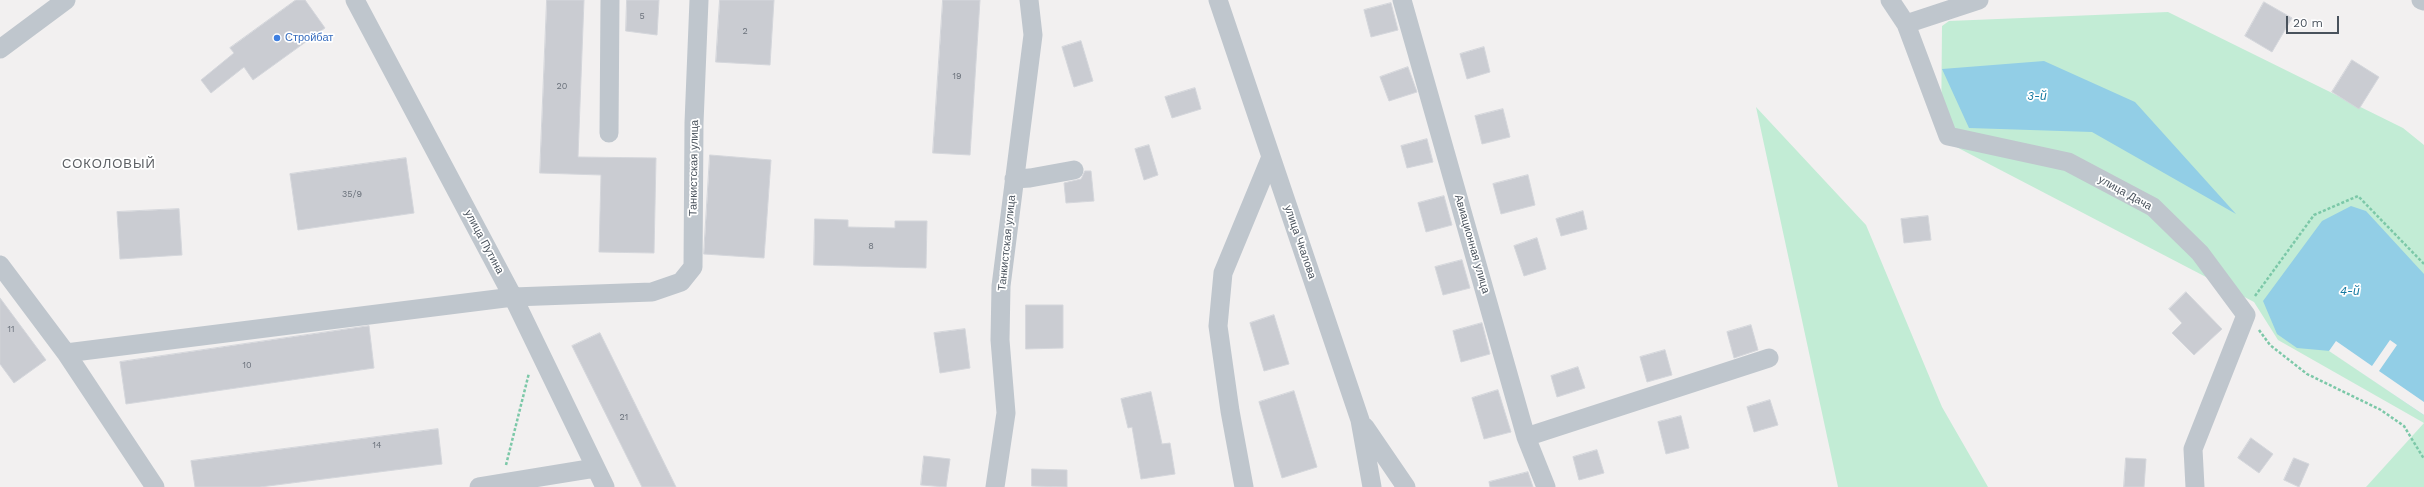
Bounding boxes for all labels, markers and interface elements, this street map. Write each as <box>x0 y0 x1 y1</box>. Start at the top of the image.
scale bar <box>2288 8 2341 34</box>
house number: 5 <box>639 11 645 21</box>
text: 20 m <box>2293 16 2323 30</box>
house number: 2 <box>742 26 748 36</box>
place label: Стройбат <box>285 31 333 45</box>
marker: Стройбат <box>272 33 282 43</box>
house number: 19 <box>952 71 962 81</box>
house number: 20 <box>557 81 567 91</box>
water label: 3-й <box>2027 89 2047 103</box>
street label: Танкистская улица <box>687 120 701 216</box>
district label: СОКОЛОВЫЙ <box>62 156 156 172</box>
street label: улица Дача <box>2096 173 2154 213</box>
house number: 35/9 <box>342 189 362 199</box>
street label: Авиационная улица <box>1452 193 1492 295</box>
street label: Танкистская улица <box>995 194 1019 292</box>
street label: улица Чкалова <box>1281 203 1319 281</box>
street label: улица Путина <box>462 208 506 276</box>
house number: 8 <box>868 241 874 251</box>
water label: 4-й <box>2340 284 2360 298</box>
house number: 11 <box>7 324 15 334</box>
house number: 10 <box>242 360 252 370</box>
house number: 21 <box>620 412 628 422</box>
house number: 14 <box>372 440 382 450</box>

